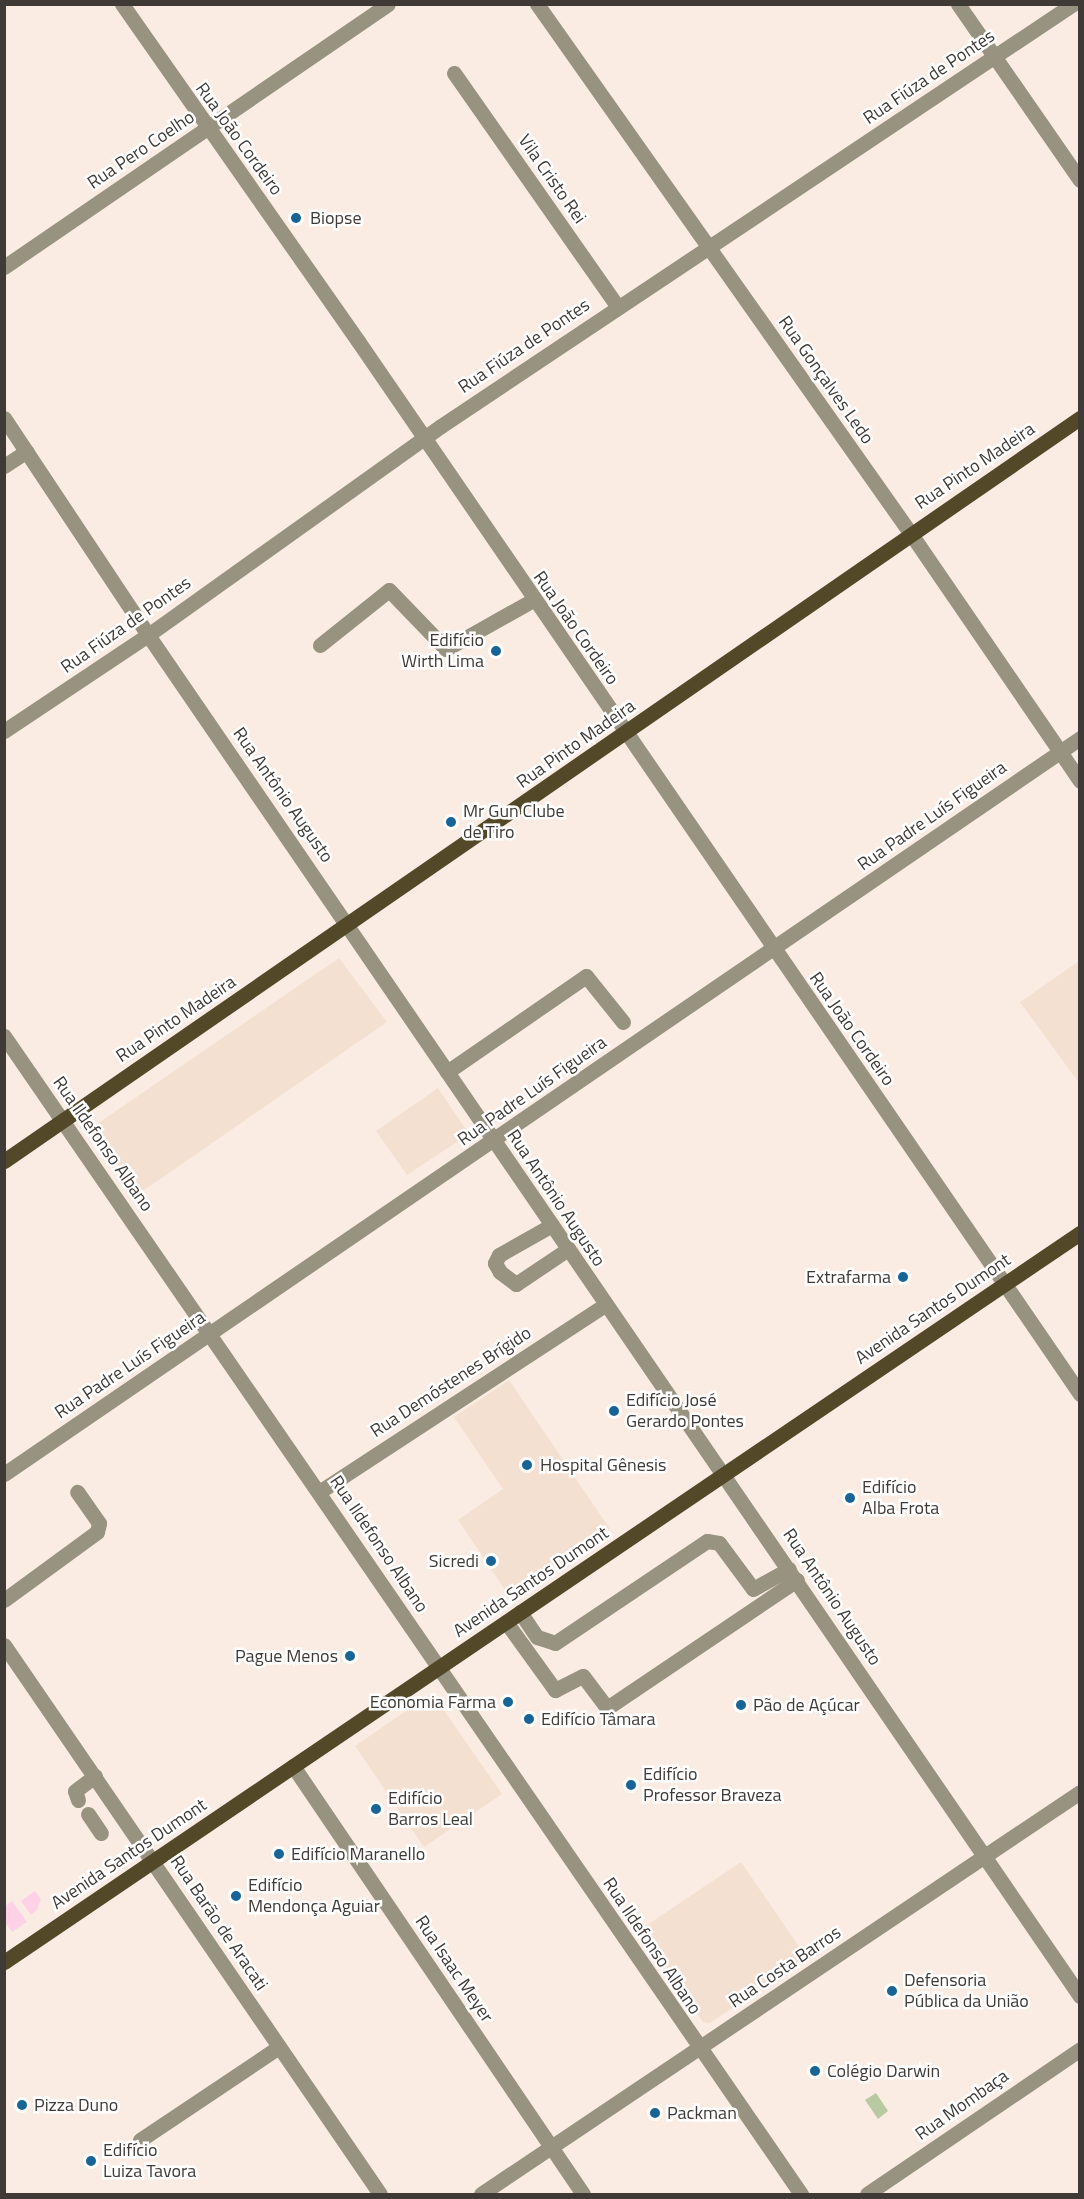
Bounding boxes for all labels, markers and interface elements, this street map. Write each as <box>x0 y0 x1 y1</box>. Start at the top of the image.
street label: Rua Fiúza de Pontes <box>859 25 999 129</box>
street label: Rua João Cordeiro <box>191 78 287 200</box>
street label: Rua Pero Coelho <box>83 106 199 194</box>
street label: Vila Cristo Rei <box>513 130 591 228</box>
place label: Biopse <box>310 207 361 229</box>
marker: Biopse <box>287 209 305 227</box>
street label: Rua Fiúza de Pontes <box>454 294 594 398</box>
street label: Rua Gonçalves Ledo <box>774 312 878 448</box>
street label: Rua Pinto Madeira <box>911 418 1039 514</box>
street label: Rua João Cordeiro <box>529 567 623 689</box>
street label: Rua Fiúza de Pontes <box>57 572 195 678</box>
place label: Edifício Wirth Lima <box>401 630 484 672</box>
marker: Edifício Wirth Lima <box>489 644 503 658</box>
street label: Rua Pinto Madeira <box>513 695 639 793</box>
street label: Rua Antônio Augusto <box>228 723 338 867</box>
street label: Rua Padre Luís Figueira <box>853 756 1011 876</box>
place label: Mr Gun Clube de Tiro <box>463 801 565 844</box>
marker: Mr Gun Clube de Tiro <box>444 815 458 829</box>
street label: Rua João Cordeiro <box>805 968 899 1090</box>
street label: Rua Pinto Madeira <box>112 971 240 1067</box>
street label: Rua Padre Luís Figueira <box>453 1031 611 1151</box>
street label: Rua Ildefonso Albano <box>48 1072 158 1216</box>
street label: Rua Antônio Augusto <box>502 1126 610 1270</box>
street label: Avenida Santos Dumont <box>851 1249 1015 1369</box>
place label: Extrafarma <box>806 1266 891 1288</box>
marker: Extrafarma <box>896 1270 910 1284</box>
street label: Rua Padre Luís Figueira <box>51 1307 209 1423</box>
street label: Rua Demóstenes Brígido <box>367 1322 535 1442</box>
place label: Edifício José Gerardo Pontes <box>626 1390 744 1432</box>
marker: Edifício José Gerardo Pontes <box>607 1404 621 1418</box>
place label: Hospital Gênesis <box>540 1454 666 1476</box>
marker: Hospital Gênesis <box>518 1456 536 1474</box>
street label: Rua Ildefonso Albano <box>325 1472 433 1616</box>
place label: Edifício Alba Frota <box>862 1477 939 1520</box>
marker: Edifício Alba Frota <box>843 1491 857 1505</box>
street label: Avenida Santos Dumont <box>449 1522 613 1642</box>
street label: Rua Antônio Augusto <box>778 1525 886 1669</box>
place label: Sicredi <box>429 1550 479 1572</box>
marker: Sicredi <box>484 1554 498 1568</box>
place label: Pague Menos <box>235 1645 338 1667</box>
marker: Pague Menos <box>343 1649 357 1663</box>
place label: Economia Farma <box>370 1691 496 1713</box>
place label: Pão de Açúcar <box>753 1694 860 1716</box>
marker: Economia Farma <box>501 1695 515 1709</box>
marker: Pão de Açúcar <box>734 1698 748 1712</box>
place label: Edifício Tâmara <box>541 1708 656 1730</box>
marker: Edifício Tâmara <box>522 1712 536 1726</box>
place label: Edifício Professor Braveza <box>643 1764 782 1806</box>
marker: Edifício Professor Braveza <box>624 1778 638 1792</box>
place label: Edifício Barros Leal <box>388 1788 473 1830</box>
street label: Avenida Santos Dumont <box>47 1794 211 1914</box>
marker: Edifício Barros Leal <box>369 1802 383 1816</box>
place label: Edifício Maranello <box>291 1843 425 1865</box>
marker: Edifício Maranello <box>272 1847 286 1861</box>
street label: Rua Barão de Aracati <box>166 1851 272 1995</box>
street label: Rua Ildefonso Albano <box>598 1874 706 2018</box>
place label: Edifício Mendonça Aguiar <box>248 1875 380 1918</box>
marker: Edifício Mendonça Aguiar <box>229 1889 243 1903</box>
street label: Rua Isaac Meyer <box>410 1912 498 2026</box>
street label: Rua Costa Barros <box>725 1922 845 2012</box>
place label: Defensoria Pública da União <box>904 1970 1029 2012</box>
marker: Defensoria Pública da União <box>885 1984 899 1998</box>
place label: Colégio Darwin <box>827 2060 940 2082</box>
marker: Colégio Darwin <box>808 2064 822 2078</box>
street label: Rua Mombaça <box>911 2065 1013 2145</box>
place label: Pizza Duno <box>34 2094 118 2116</box>
marker: Pizza Duno <box>15 2098 29 2112</box>
place label: Packman <box>667 2102 737 2124</box>
marker: Packman <box>648 2106 662 2120</box>
place label: Edifício Luiza Tavora <box>103 2140 196 2182</box>
marker: Edifício Luiza Tavora <box>84 2154 98 2168</box>

